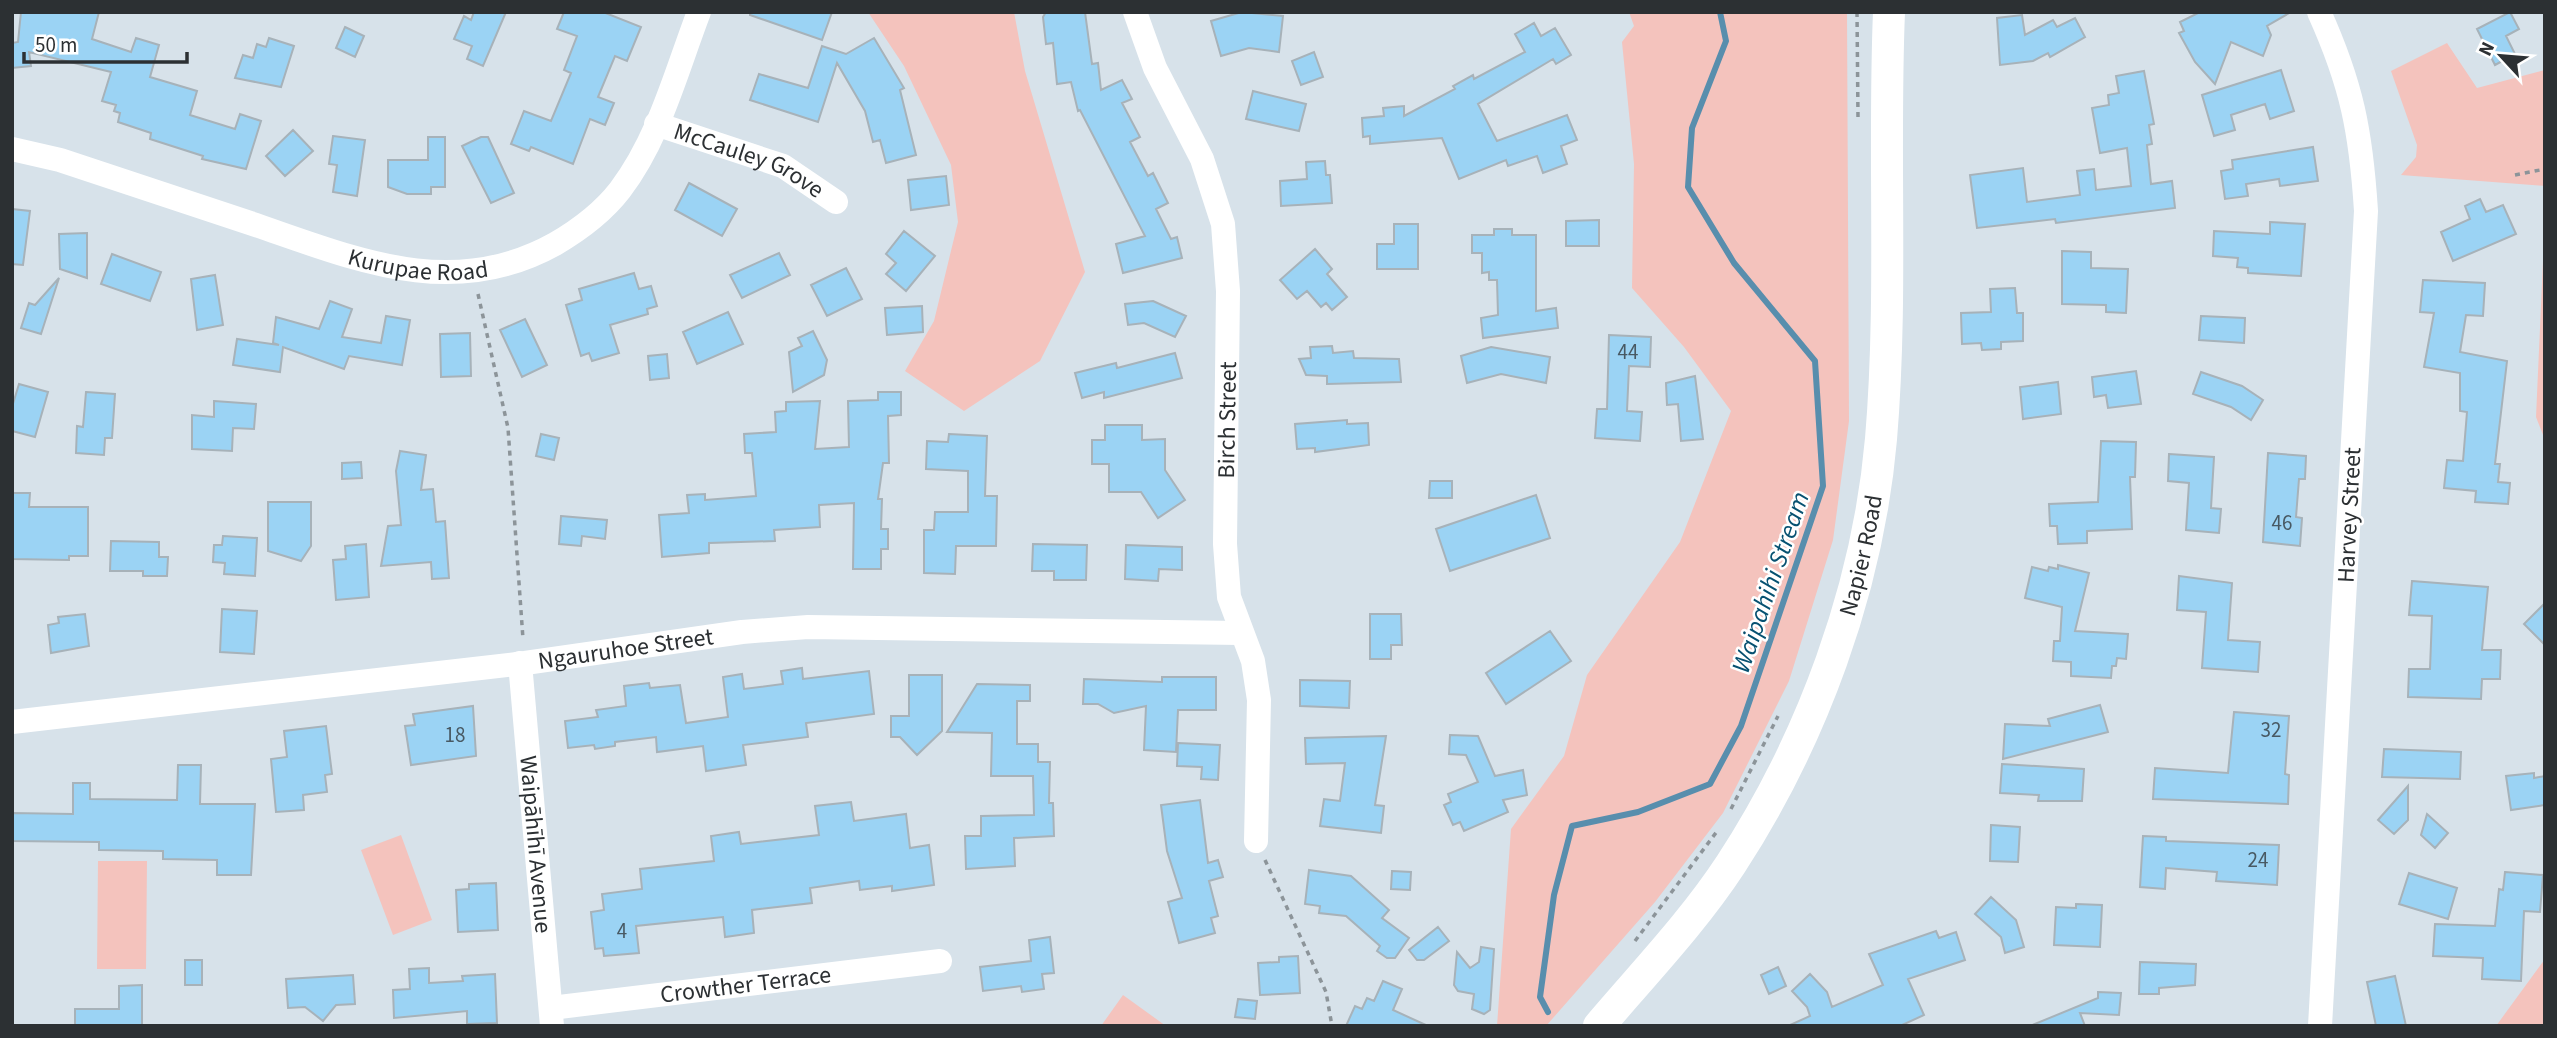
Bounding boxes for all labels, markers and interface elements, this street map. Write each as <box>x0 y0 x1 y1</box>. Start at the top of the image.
scale bar <box>24 21 187 65</box>
north arrow <box>2466 21 2536 91</box>
text: 50 m <box>35 30 77 60</box>
text: N <box>2472 38 2502 61</box>
street label: McCauley Grove <box>669 114 831 207</box>
street label: Kurupae Road <box>344 240 491 290</box>
house number: 44 <box>1618 337 1638 367</box>
street label: Birch Street <box>1209 361 1246 479</box>
street label: Harvey Street <box>2328 446 2371 584</box>
water label: Waipahihi Stream <box>1722 487 1819 678</box>
street label: Napier Road <box>1830 492 1892 620</box>
house number: 46 <box>2272 508 2292 538</box>
street label: Ngauruhoe Street <box>536 619 716 679</box>
house number: 32 <box>2261 715 2281 745</box>
house number: 18 <box>445 720 465 750</box>
street label: Waipāhīhī Avenue <box>510 754 561 935</box>
house number: 24 <box>2248 845 2268 875</box>
house number: 4 <box>617 916 627 946</box>
street label: Crowther Terrace <box>658 957 833 1013</box>

